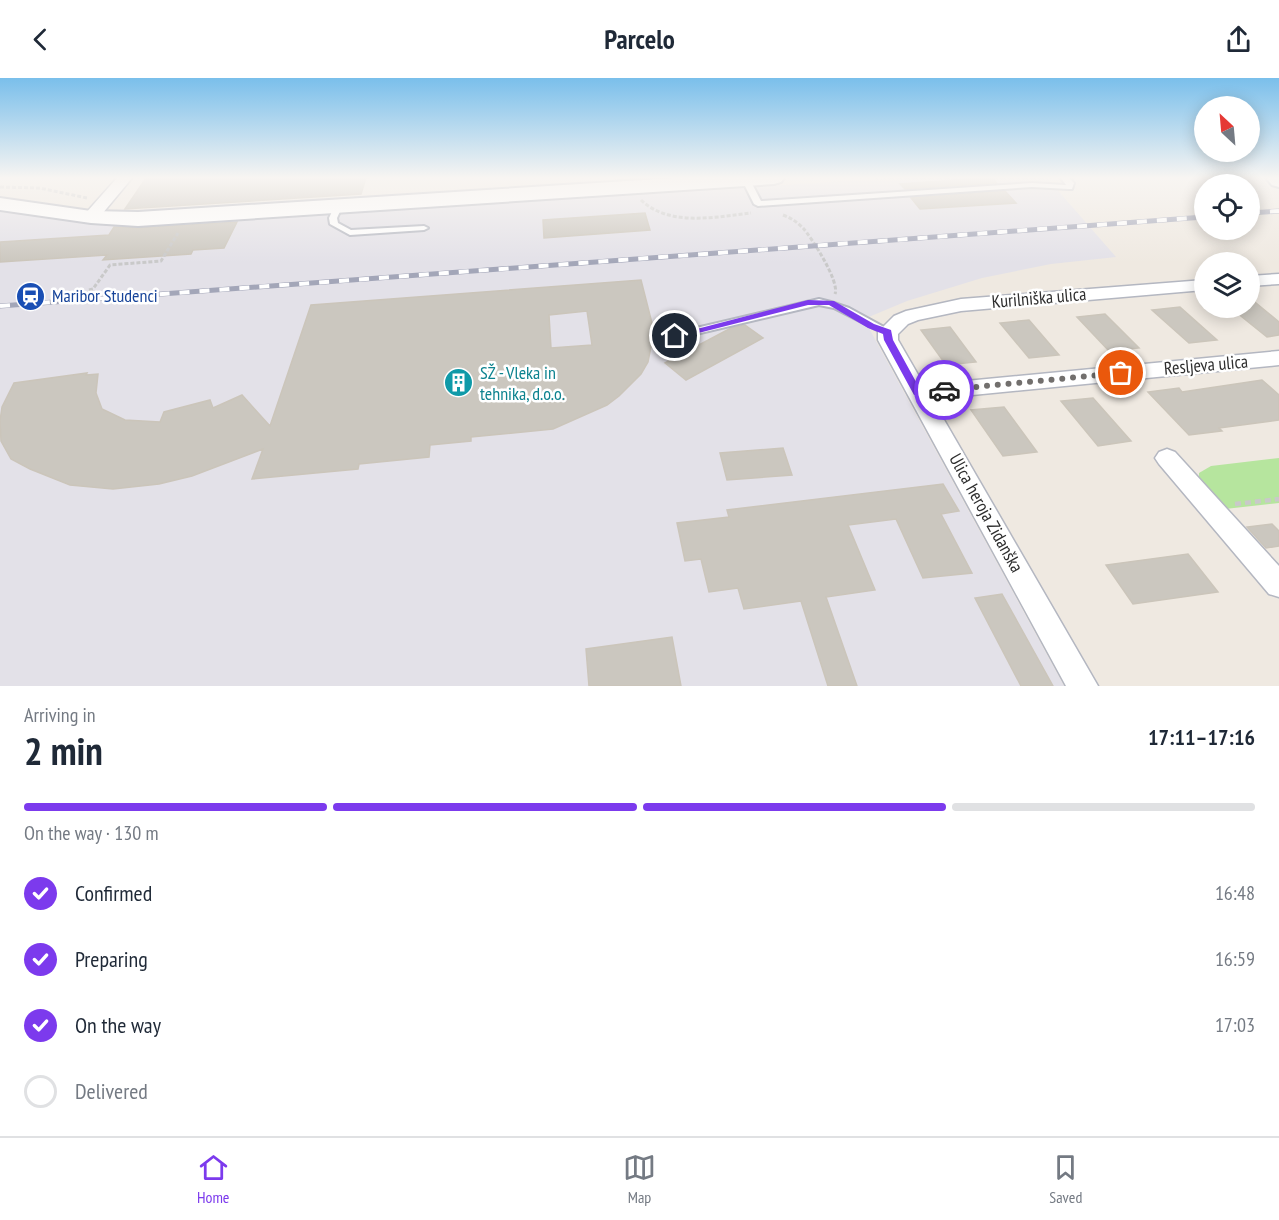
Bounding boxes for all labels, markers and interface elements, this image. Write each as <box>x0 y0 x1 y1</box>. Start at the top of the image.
text: Parcelo <box>604 22 675 56</box>
icon: back <box>24 23 57 56</box>
icon: share <box>1222 23 1255 56</box>
north arrow <box>1194 96 1260 162</box>
map controls <box>1194 96 1260 318</box>
button: locate <box>1194 174 1260 240</box>
button: layers <box>1194 252 1260 318</box>
station icon: Maribor Studenci <box>15 280 47 312</box>
street label: Kurilniška ulica <box>991 282 1087 313</box>
place label: Maribor Studenci <box>52 284 158 307</box>
pin <box>649 310 700 361</box>
icon: home <box>658 319 691 352</box>
pin <box>1095 347 1146 398</box>
street label: Resljeva ulica <box>1163 349 1249 380</box>
icon: bag <box>1104 356 1137 389</box>
courier <box>914 360 974 420</box>
place label: SŽ - Vleka in tehnika, d.o.o. <box>480 361 565 405</box>
building icon: SŽ - Vleka in tehnika, d.o.o. <box>443 367 475 399</box>
icon: car <box>928 374 961 407</box>
street label: Ulica heroja Zidanška <box>944 449 1029 576</box>
text: Arriving in <box>24 702 96 728</box>
text: 17:11–17:16 <box>1148 723 1255 751</box>
text: 2 min <box>24 725 103 776</box>
text: On the way · 130 m <box>24 820 159 846</box>
icon: check <box>24 877 57 910</box>
text: Confirmed <box>75 879 152 907</box>
text: 16:48 <box>1215 880 1255 906</box>
icon: check <box>24 943 57 976</box>
text: Preparing <box>75 945 148 973</box>
text: 16:59 <box>1215 946 1255 972</box>
icon: check <box>24 1009 57 1042</box>
text: On the way <box>75 1011 161 1039</box>
text: 17:03 <box>1215 1012 1255 1038</box>
text: Delivered <box>75 1077 148 1105</box>
tab: Home <box>197 1151 230 1207</box>
tab: Map <box>623 1151 656 1207</box>
tab: Saved <box>1049 1151 1082 1207</box>

